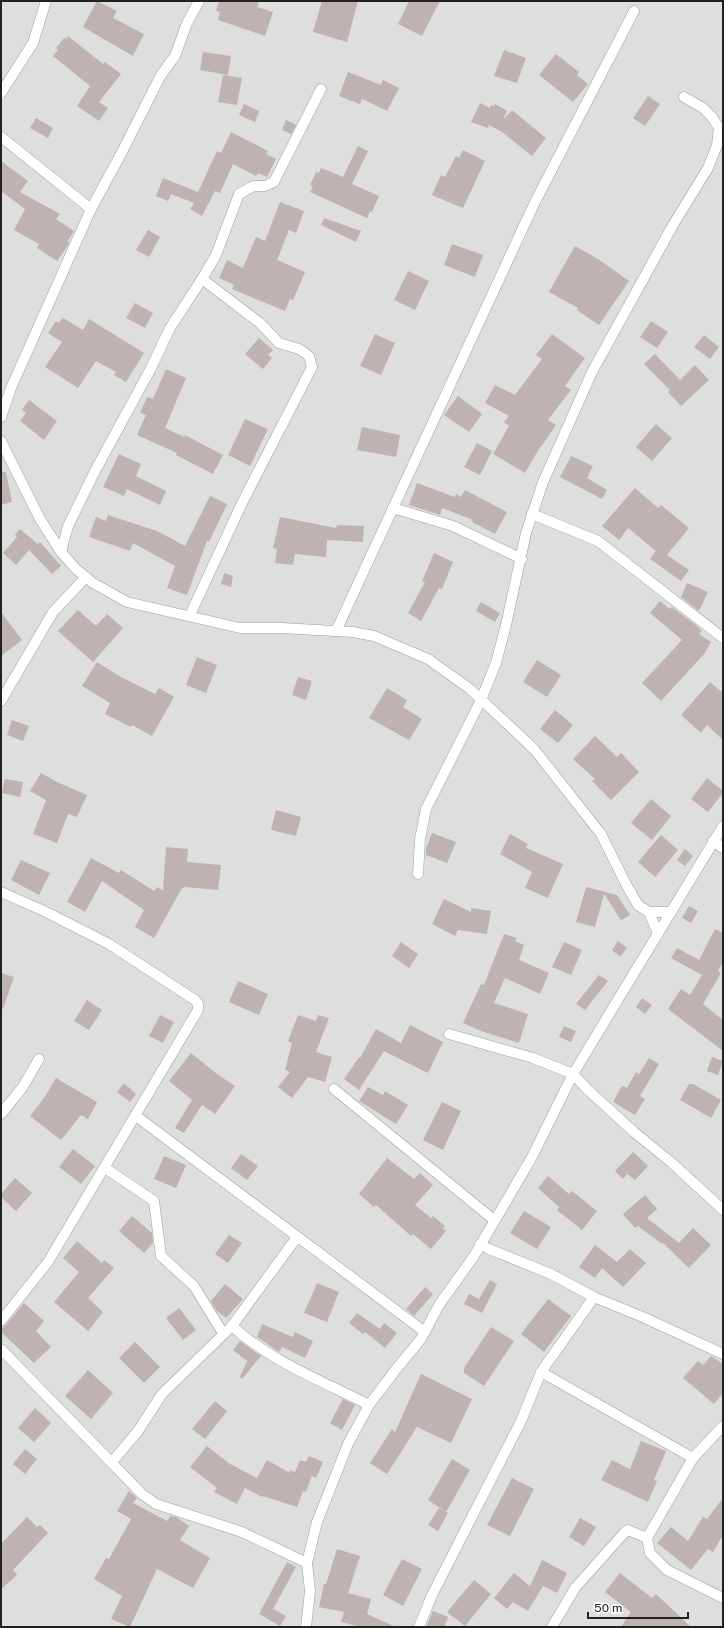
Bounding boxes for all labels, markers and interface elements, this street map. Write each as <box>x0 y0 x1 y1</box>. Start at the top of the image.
scale bar <box>588 1594 688 1620</box>
text: 50 m <box>594 1601 622 1615</box>

